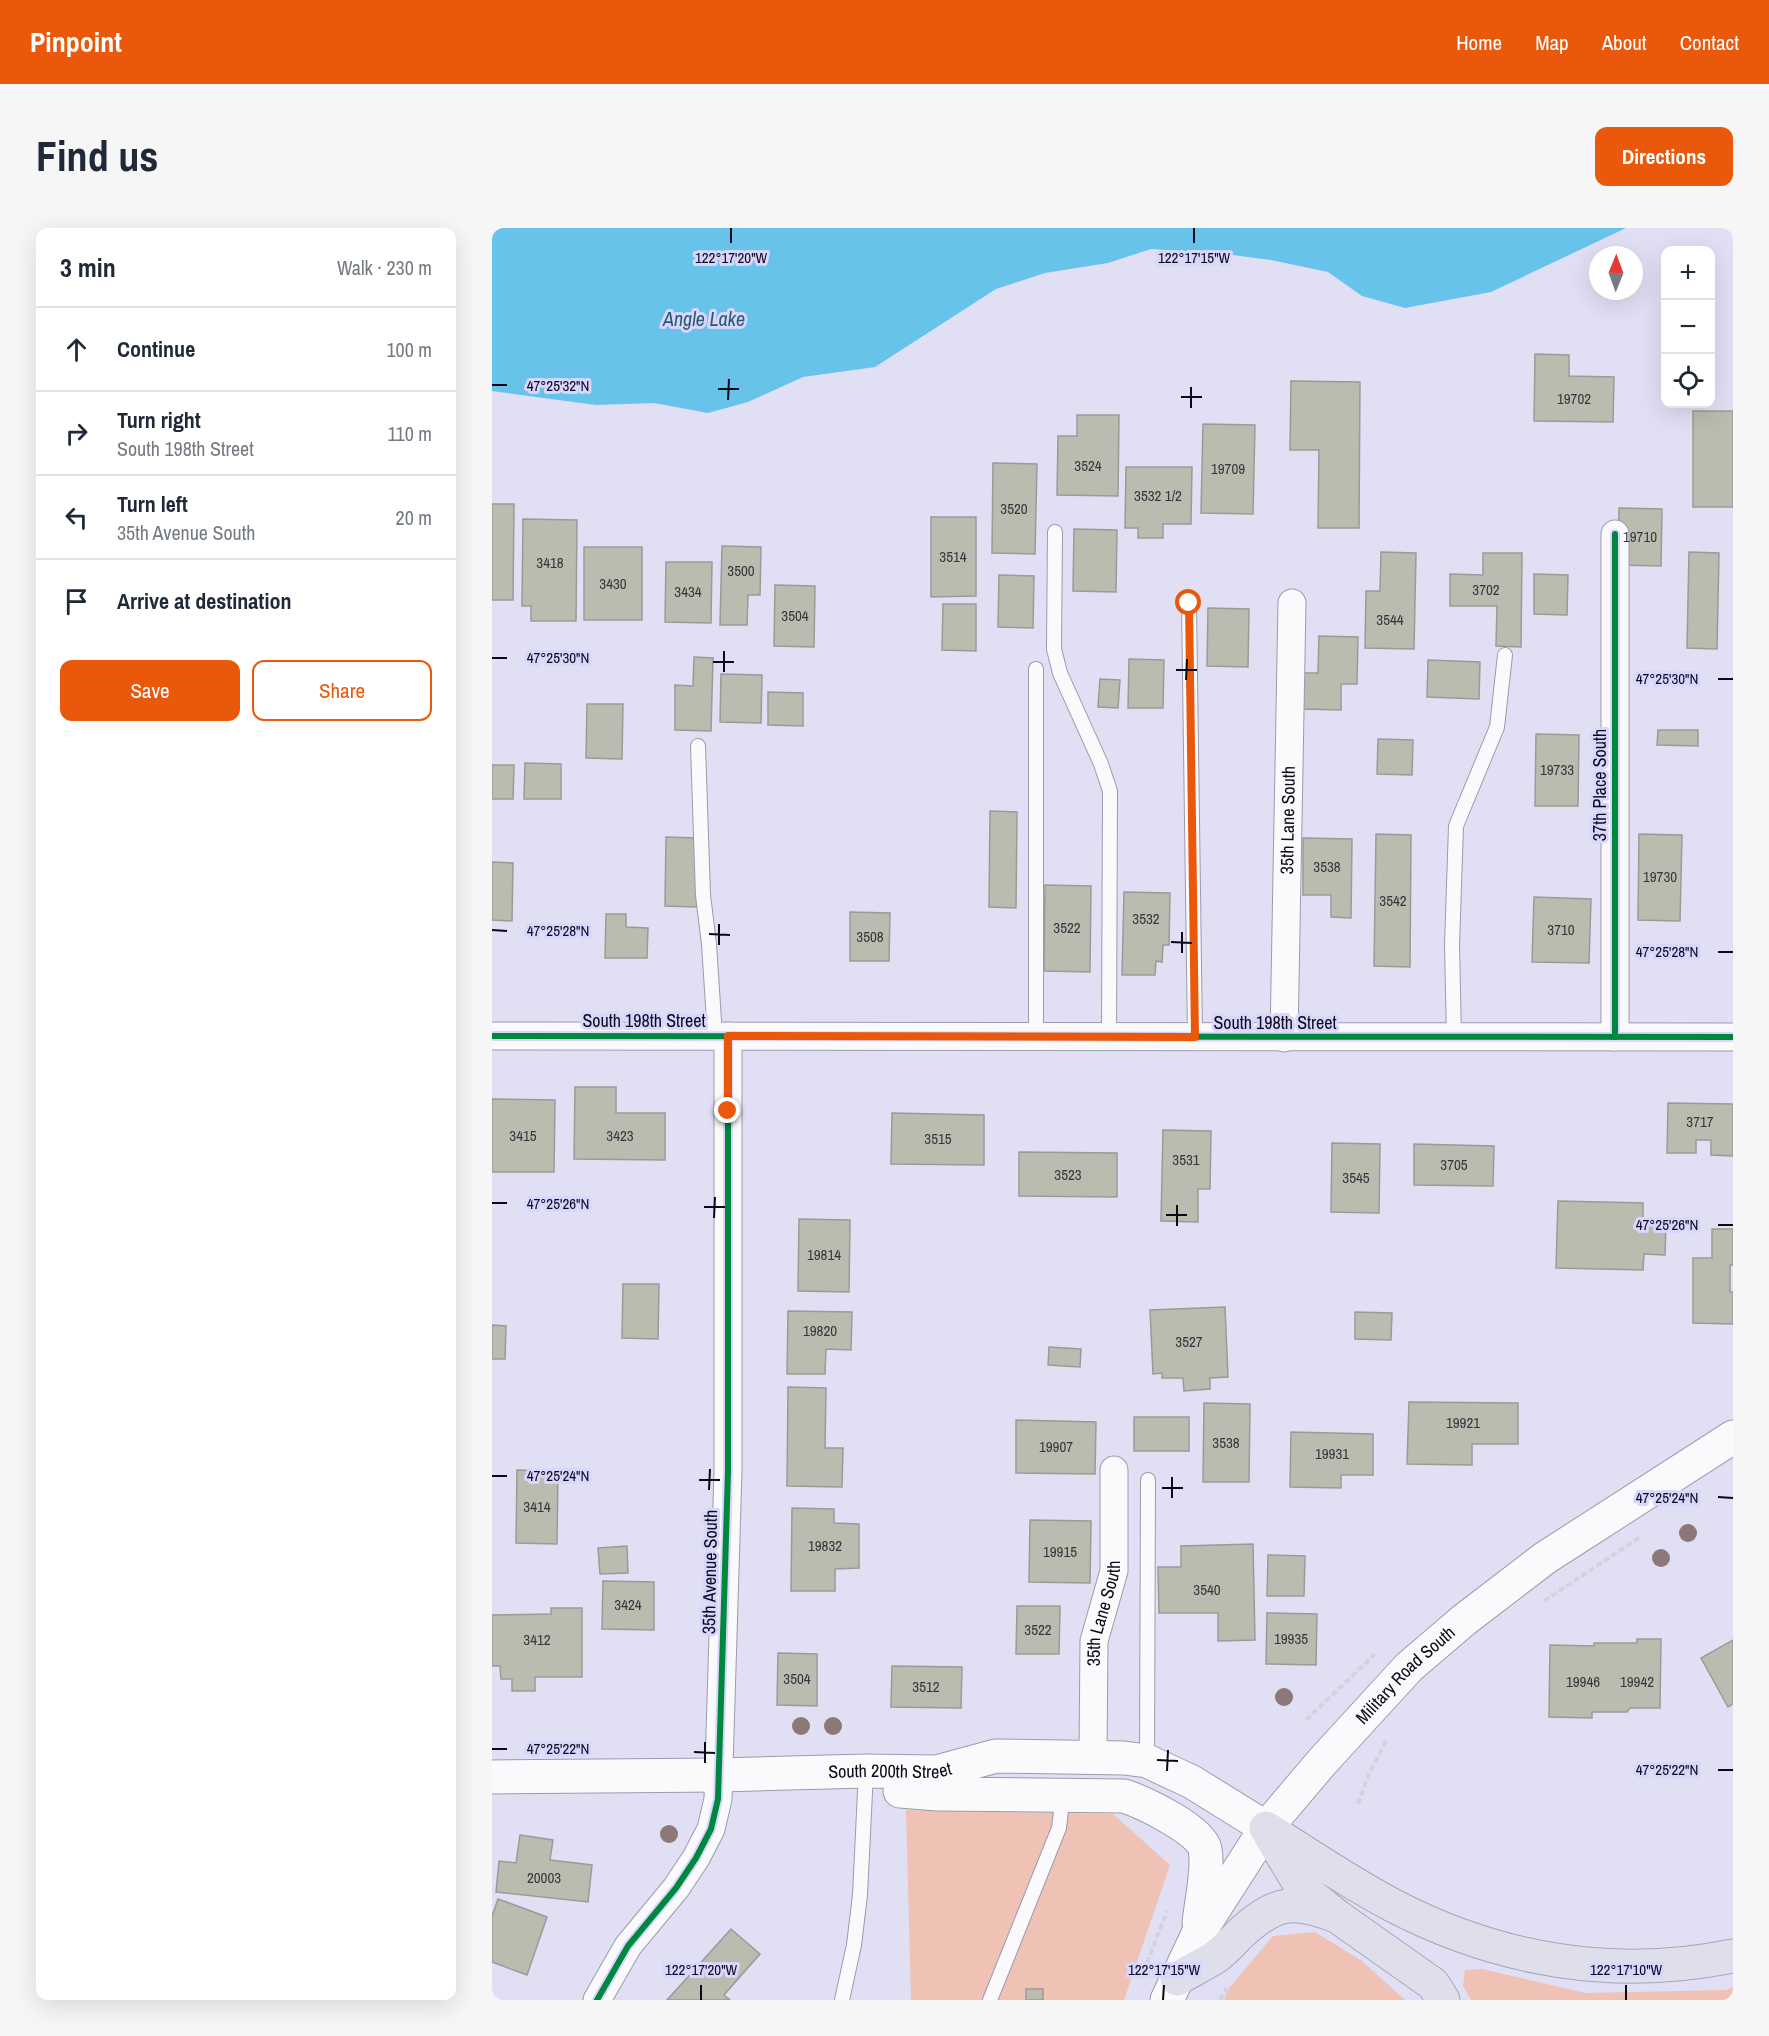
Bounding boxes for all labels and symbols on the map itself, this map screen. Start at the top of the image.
north arrow [1589,246,1643,300]
text: 122°17'20"W [695,247,767,268]
text: 122°17'15"W [1158,247,1230,268]
water label: Angle Lake [662,305,745,332]
text: 47°25'32"N [527,375,589,396]
house number: 19702 [1557,388,1591,409]
house number: 3524 [1074,455,1102,476]
house number: 19709 [1211,458,1245,479]
house number: 3532 1/2 [1134,485,1182,506]
house number: 3520 [1000,498,1028,519]
house number: 19710 [1623,526,1657,547]
house number: 3514 [939,546,967,567]
house number: 3418 [536,552,564,573]
house number: 3500 [727,560,755,581]
house number: 3430 [599,573,627,594]
house number: 3702 [1472,579,1500,600]
house number: 3434 [674,581,702,602]
route start [1175,589,1201,615]
house number: 3504 [781,605,809,626]
house number: 3544 [1376,609,1404,630]
text: 47°25'30"N [527,647,589,668]
text: 47°25'30"N [1636,668,1698,689]
street label: 37th Place South [1587,729,1612,841]
house number: 19733 [1540,759,1574,780]
street label: 35th Lane South [1274,766,1301,874]
house number: 3538 [1313,856,1341,877]
house number: 19730 [1643,866,1677,887]
house number: 3542 [1379,890,1407,911]
house number: 3532 [1132,908,1160,929]
house number: 3522 [1053,917,1081,938]
house number: 3710 [1547,919,1575,940]
text: 47°25'28"N [527,920,589,941]
house number: 3508 [856,926,884,947]
text: 47°25'28"N [1636,941,1698,962]
street label: South 198th Street [582,1008,706,1033]
street label: South 198th Street [1213,1010,1337,1035]
route end [714,1097,740,1123]
house number: 3717 [1686,1111,1714,1132]
house number: 3415 [509,1125,537,1146]
house number: 3423 [606,1125,634,1146]
house number: 3515 [924,1128,952,1149]
house number: 3531 [1172,1149,1200,1170]
house number: 3705 [1440,1154,1468,1175]
house number: 3523 [1054,1164,1082,1185]
house number: 3545 [1342,1167,1370,1188]
text: 47°25'26"N [527,1193,589,1214]
text: 47°25'26"N [1636,1214,1698,1235]
house number: 19814 [807,1244,841,1265]
house number: 19820 [803,1320,837,1341]
house number: 3527 [1175,1331,1203,1352]
house number: 19921 [1446,1412,1480,1433]
house number: 3538 [1212,1432,1240,1453]
house number: 19907 [1039,1436,1073,1457]
house number: 19931 [1315,1443,1349,1464]
text: 47°25'24"N [527,1465,589,1486]
text: 47°25'24"N [1636,1487,1698,1508]
house number: 3414 [523,1496,551,1517]
street label: 35th Avenue South [696,1510,723,1634]
house number: 19832 [808,1535,842,1556]
house number: 19915 [1043,1541,1077,1562]
street label: 35th Lane South [1081,1561,1126,1666]
house number: 3540 [1193,1579,1221,1600]
house number: 3424 [614,1594,642,1615]
house number: 3522 [1024,1619,1052,1640]
street label: Military Road South [1350,1620,1460,1729]
house number: 19935 [1274,1628,1308,1649]
house number: 3412 [523,1629,551,1650]
house number: 3504 [783,1668,811,1689]
house number: 19946 [1566,1671,1600,1692]
house number: 19942 [1620,1671,1654,1692]
house number: 3512 [912,1676,940,1697]
text: 47°25'22"N [527,1738,589,1759]
street label: South 200th Street [828,1756,954,1784]
text: 47°25'22"N [1636,1759,1698,1780]
house number: 20003 [527,1867,561,1888]
text: 122°17'20"W [665,1959,737,1980]
text: 122°17'15"W [1128,1959,1200,1980]
text: 122°17'10"W [1590,1959,1662,1980]

